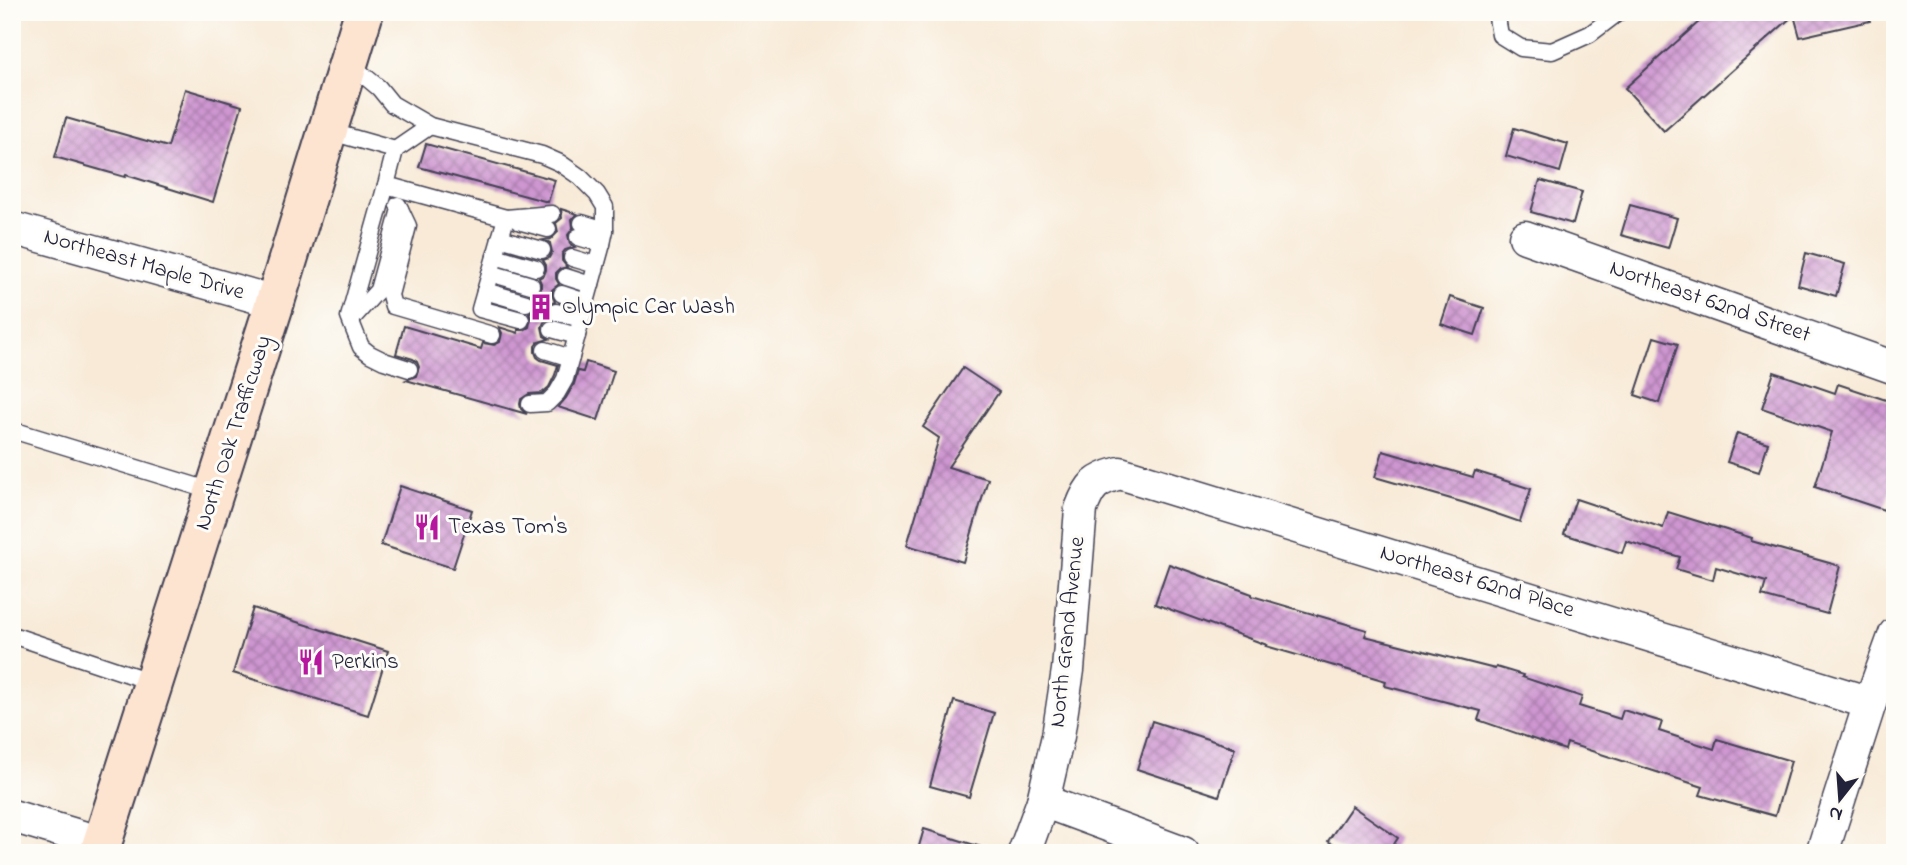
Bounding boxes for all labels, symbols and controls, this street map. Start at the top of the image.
street label: Northeast Maple Drive [40,221,249,310]
street label: Northeast 62nd Street [1605,252,1815,352]
place label: Olympic Car Wash [562,291,735,326]
building icon: Olympic Car Wash [526,292,556,322]
street label: North Oak Trafficway [187,331,283,535]
place label: Texas Tom's [448,511,568,544]
restaurant icon: Texas Tom's [412,512,442,542]
street label: North Grand Avenue [1042,534,1095,729]
street label: Northeast 62nd Place [1376,537,1579,627]
place label: Perkins [332,646,399,679]
restaurant icon: Perkins [296,647,326,677]
north arrow [1806,764,1876,834]
text: N [1826,798,1846,828]

